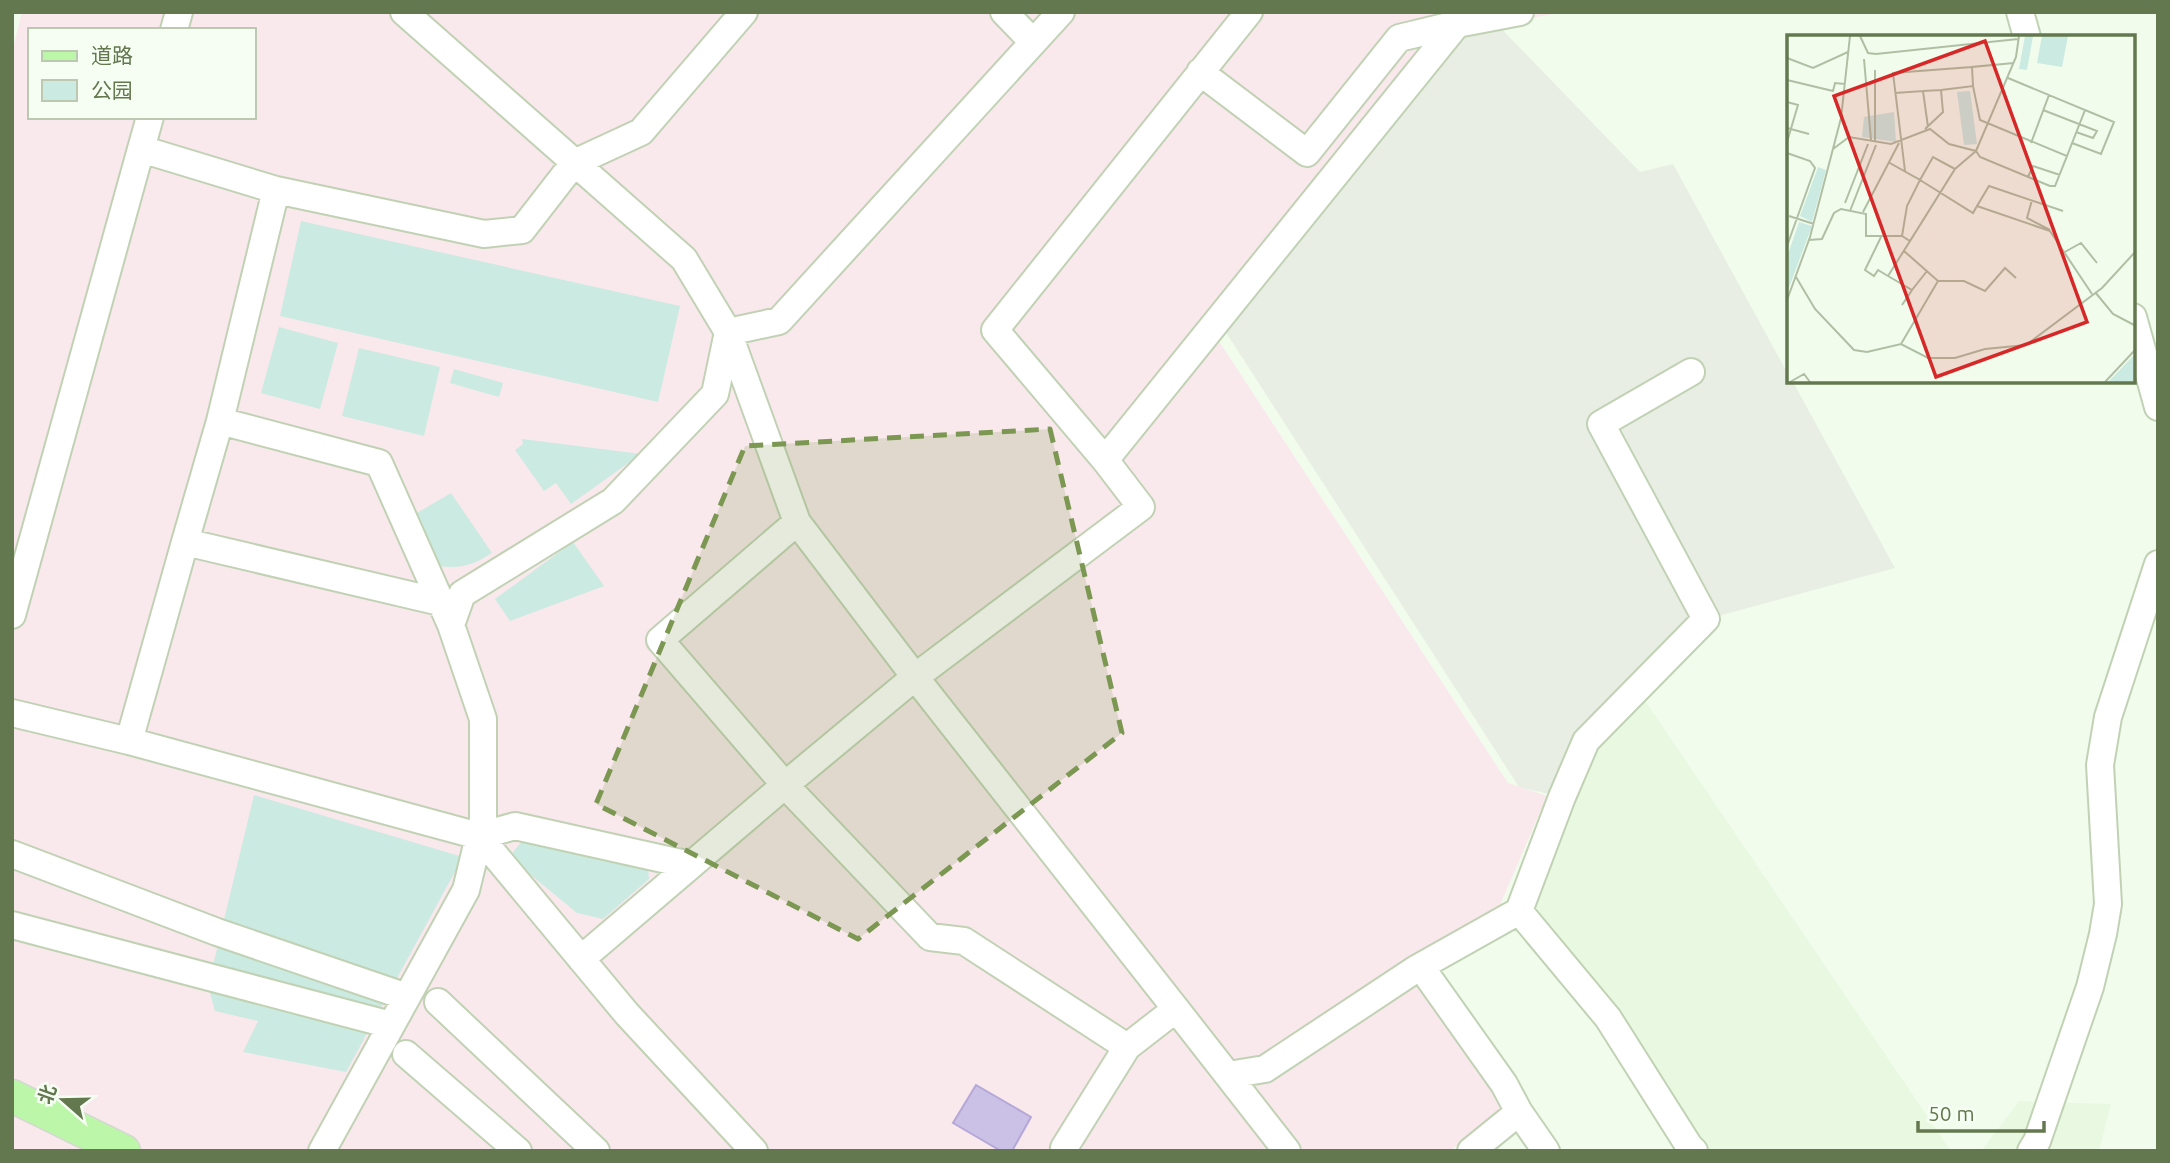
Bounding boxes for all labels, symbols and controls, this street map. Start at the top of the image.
legend [28,28,256,119]
inset map [1787,35,2135,383]
text: 道路 [91,43,133,67]
text: 公园 [91,78,133,102]
north arrow [28,1065,98,1135]
text: 北 [33,1081,61,1107]
scale bar [1918,1090,2044,1134]
text: 50 m [1928,1101,1975,1125]

